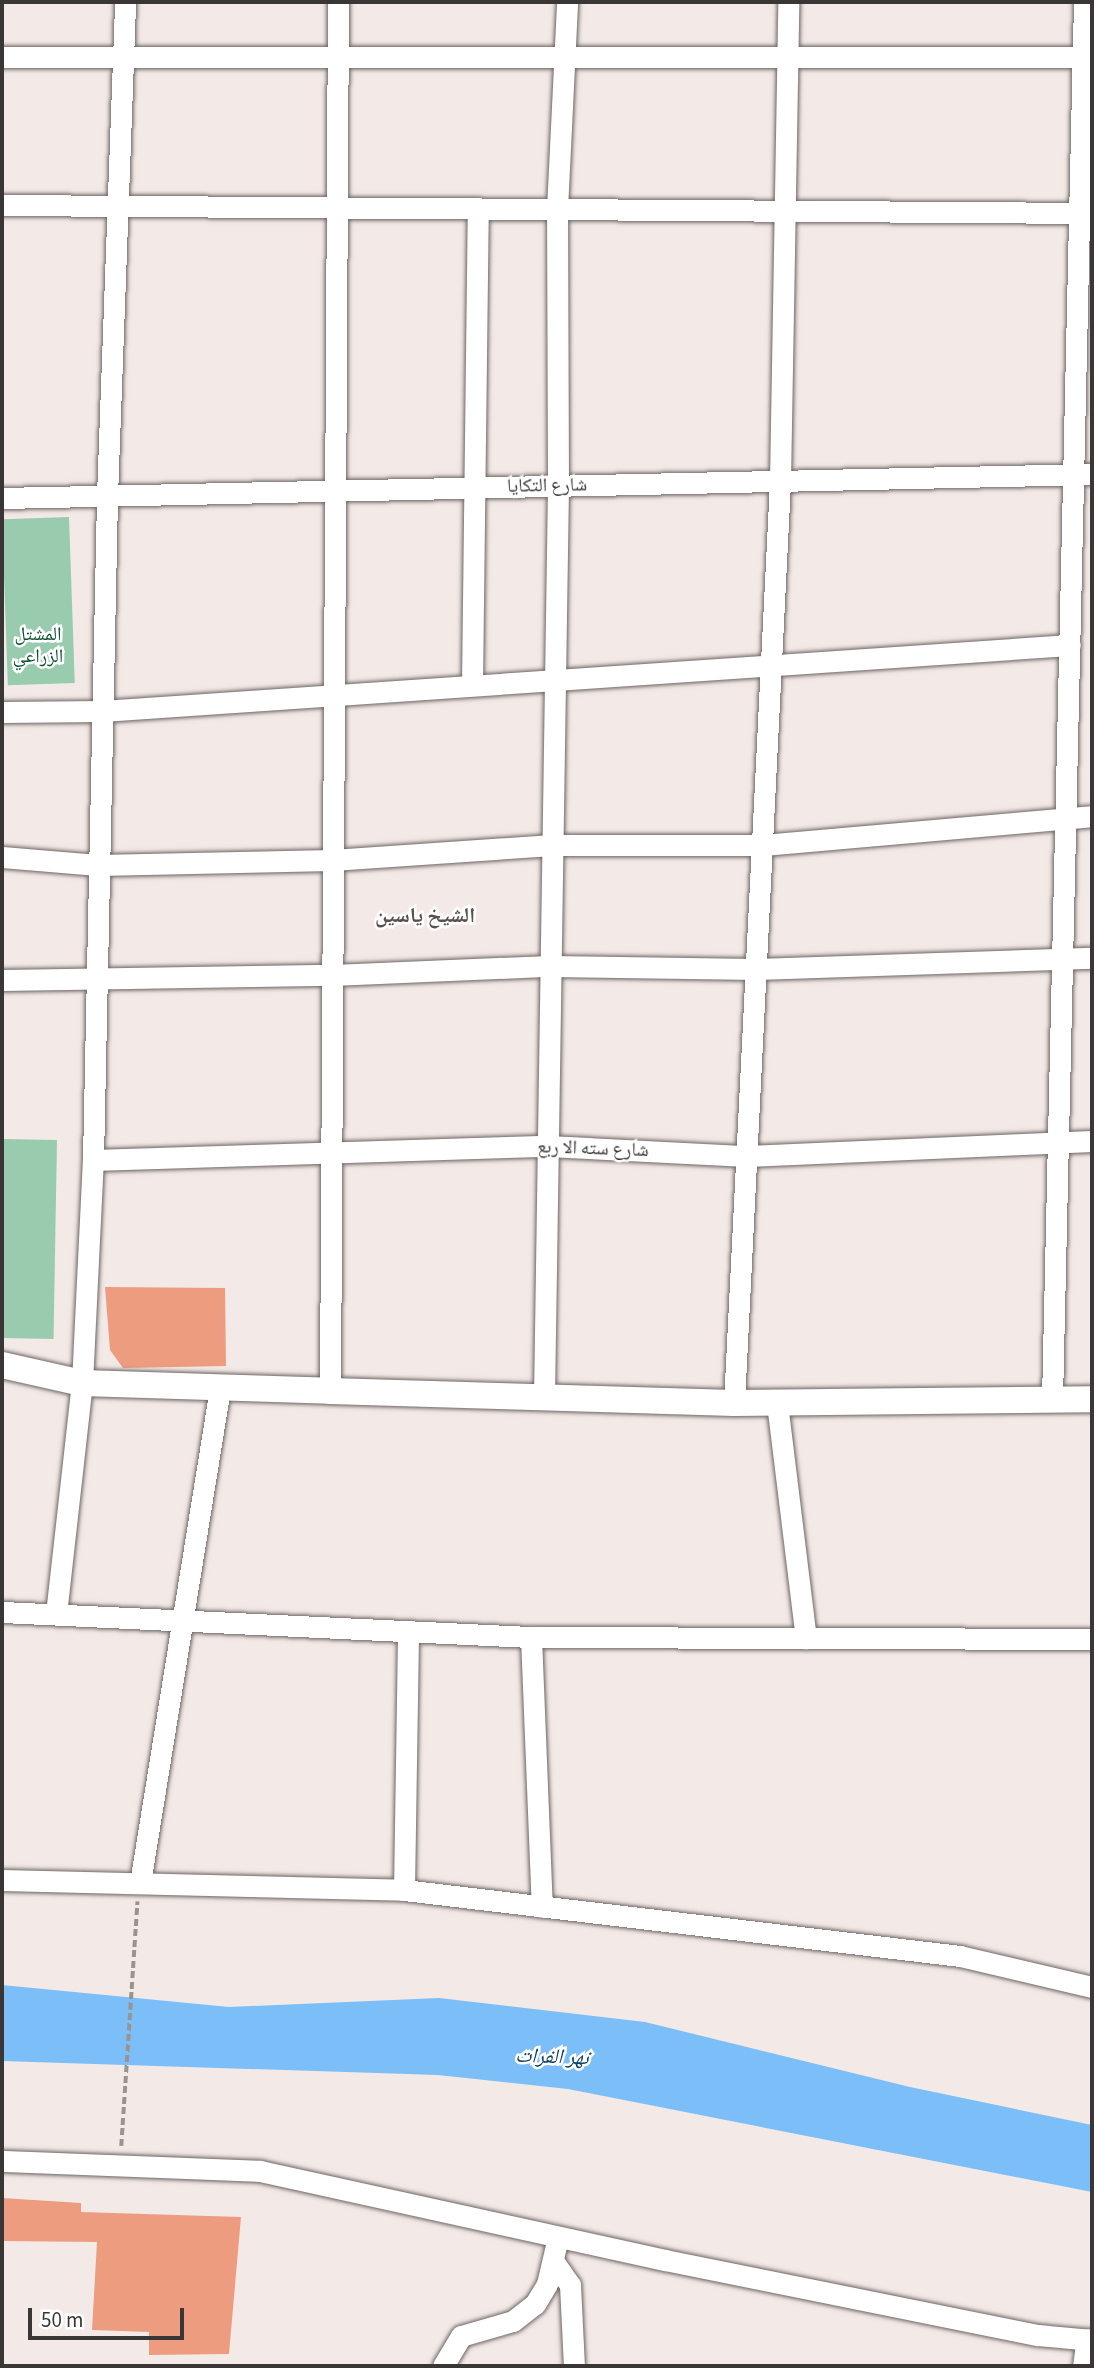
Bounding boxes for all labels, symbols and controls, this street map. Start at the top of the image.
street label: شارع التكايا [507,474,587,498]
park label: المشتل الزراعي [13,624,63,668]
district label: الشيخ ياسين [375,902,475,928]
street label: شارع سته الا ربع [537,1136,649,1162]
water label: نهر الفرات [515,2042,589,2070]
scale bar [32,2294,187,2338]
text: 50 m [41,2305,83,2335]

